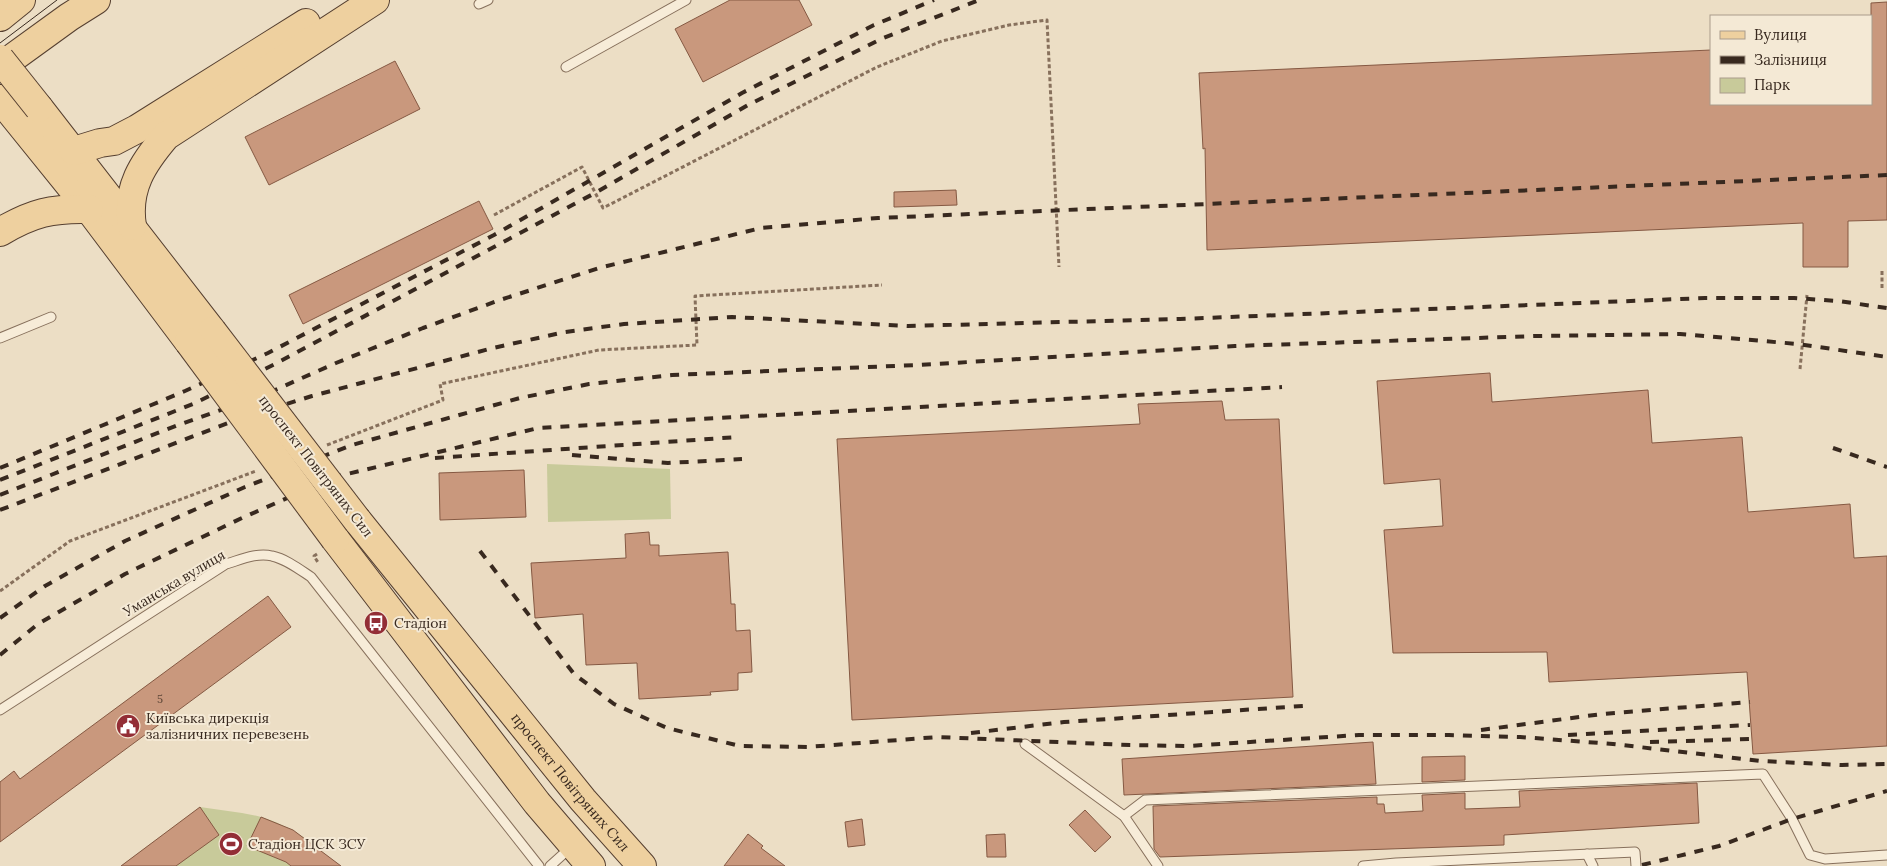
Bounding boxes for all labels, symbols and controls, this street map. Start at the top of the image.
legend [1710,15,1872,105]
text: Вулиця [1754,25,1807,44]
text: Залізниця [1754,50,1827,69]
text: Парк [1754,75,1790,94]
street label: проспект Повітряних Сил [255,391,377,541]
street label: Уманська вулиця [119,545,228,621]
bus stop icon: Стадіон [363,610,389,636]
place label: Стадіон [394,614,447,632]
house number: 5 [157,692,163,706]
place label: Київська дирекція залізничних перевезень [146,709,309,743]
street label: проспект Повітряних Сил [507,709,634,855]
public building icon: Київська дирекція залізничних перевезень [115,713,141,739]
sports icon: Стадіон ЦСК ЗСУ [218,831,244,857]
place label: Стадіон ЦСК ЗСУ [248,835,366,853]

